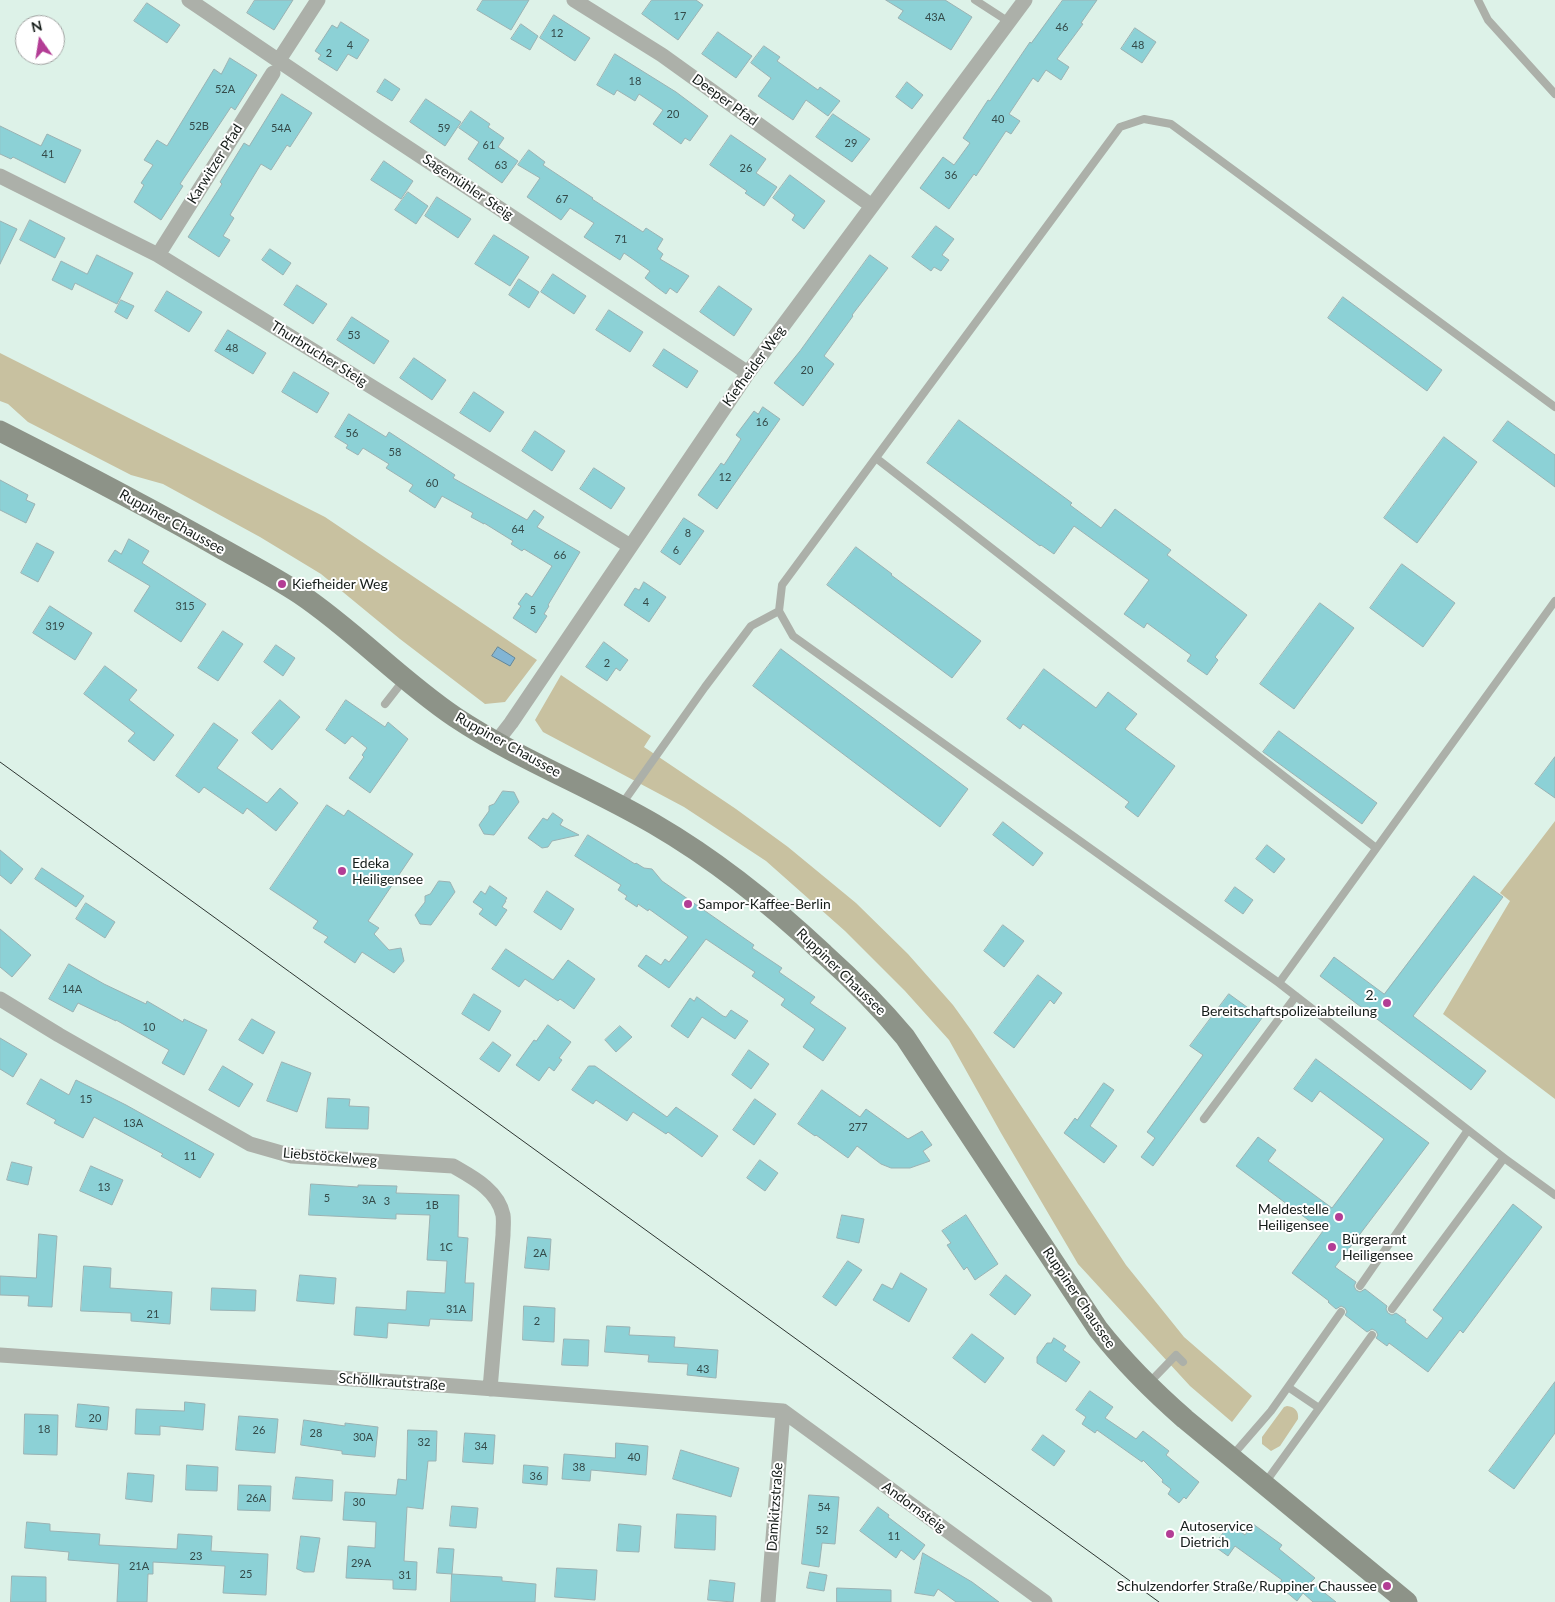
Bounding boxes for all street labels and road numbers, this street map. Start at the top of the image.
street label: Deeper Pfad [689,70,761,130]
street label: Karwitzer Pfad [184,121,246,207]
street label: Sagemühler Steig [419,150,517,224]
street label: Thurbrucher Steig [268,318,370,390]
street label: Kiefheider Weg [719,322,789,410]
street label: Ruppiner Chaussee [116,486,228,558]
street label: Ruppiner Chaussee [452,709,564,781]
street label: Ruppiner Chaussee [793,925,889,1019]
street label: Liebstöckelweg [282,1145,378,1169]
street label: Ruppiner Chaussee [1039,1244,1119,1352]
street label: Schöllkrautstraße [338,1370,446,1394]
street label: Damkitzstraße [764,1462,786,1552]
street label: Andornsteig [879,1478,949,1536]

